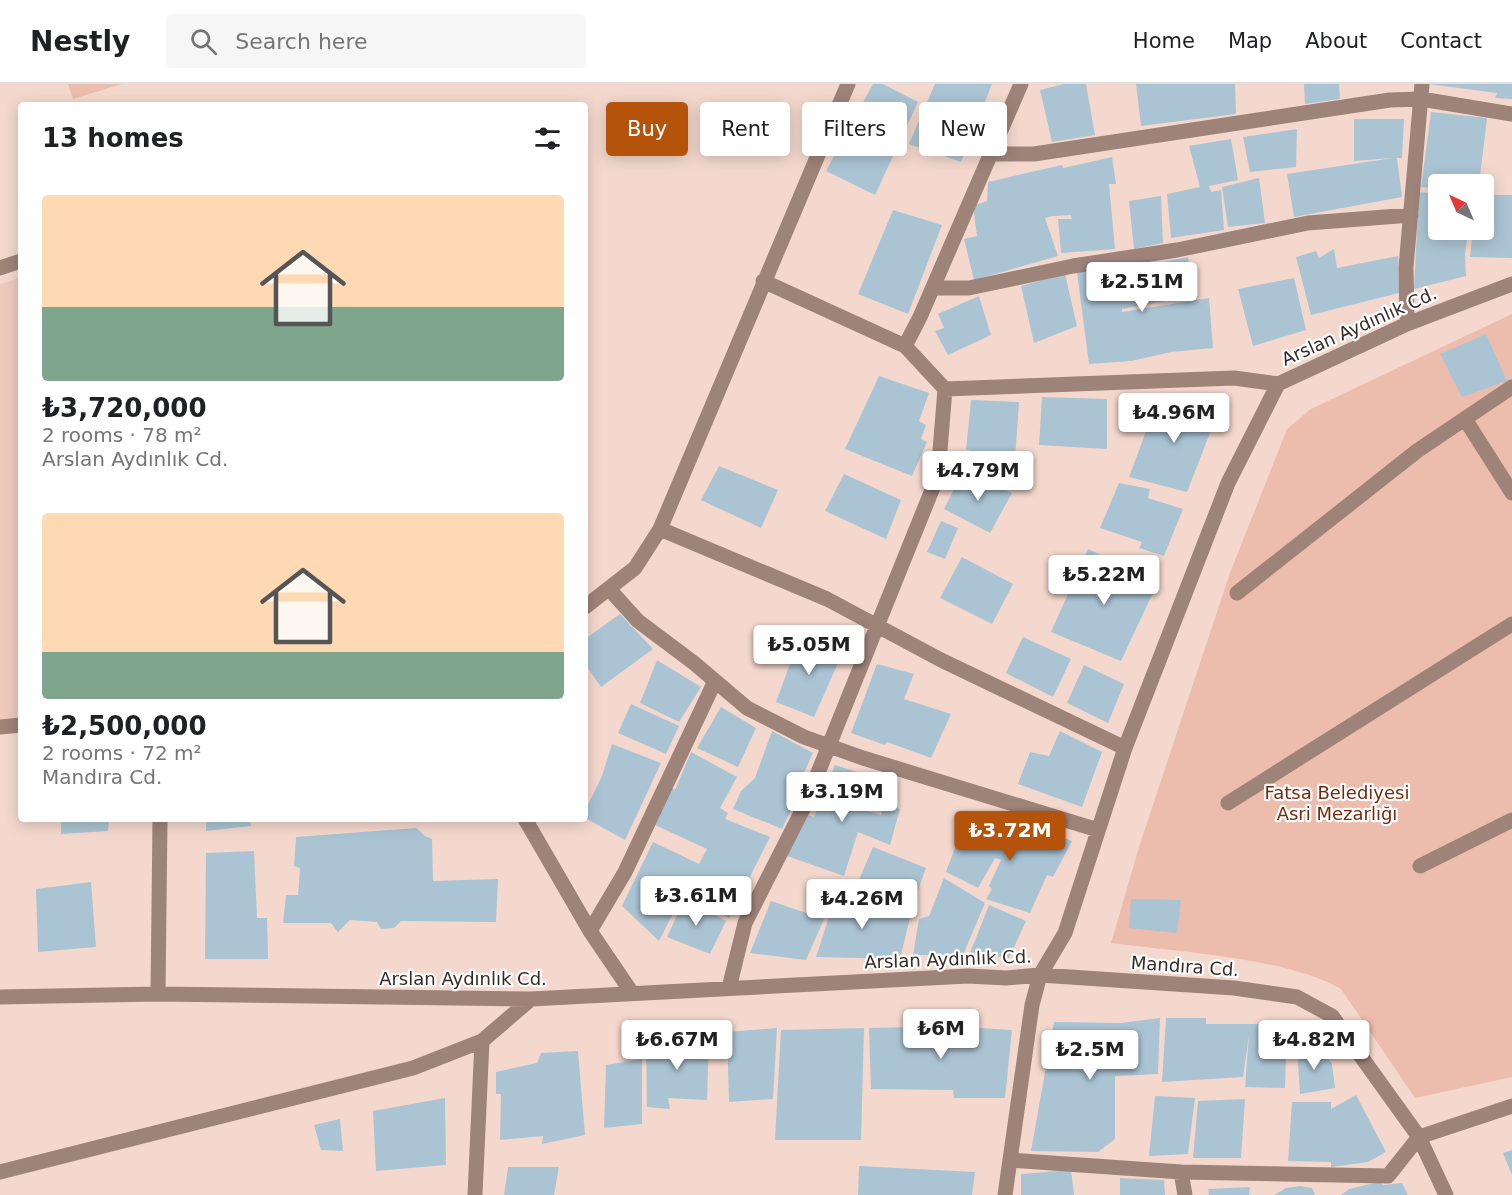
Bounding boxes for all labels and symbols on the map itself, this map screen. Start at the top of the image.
north arrow [1428,174,1494,240]
pin: ₺2.51M [1093,262,1191,313]
street label: Arslan Aydınlık Cd. [1278,282,1440,370]
pin: ₺4.96M [1125,393,1223,444]
pin: ₺4.79M [929,451,1027,502]
pin: ₺5.22M [1055,555,1153,606]
pin: ₺5.05M [760,625,858,676]
pin: ₺3.19M [793,772,891,823]
park label: Fatsa Belediyesi Asri Mezarlığı [1265,782,1409,824]
pin: ₺3.72M [961,811,1059,862]
pin: ₺3.61M [647,876,745,927]
pin: ₺4.26M [813,879,911,930]
street label: Arslan Aydınlık Cd. [864,946,1032,972]
street label: Mandıra Cd. [1130,952,1240,980]
street label: Arslan Aydınlık Cd. [379,968,547,989]
pin: ₺6M [912,1009,970,1060]
pin: ₺6.67M [628,1020,726,1071]
pin: ₺4.82M [1265,1020,1363,1071]
pin: ₺2.5M [1048,1030,1132,1081]

